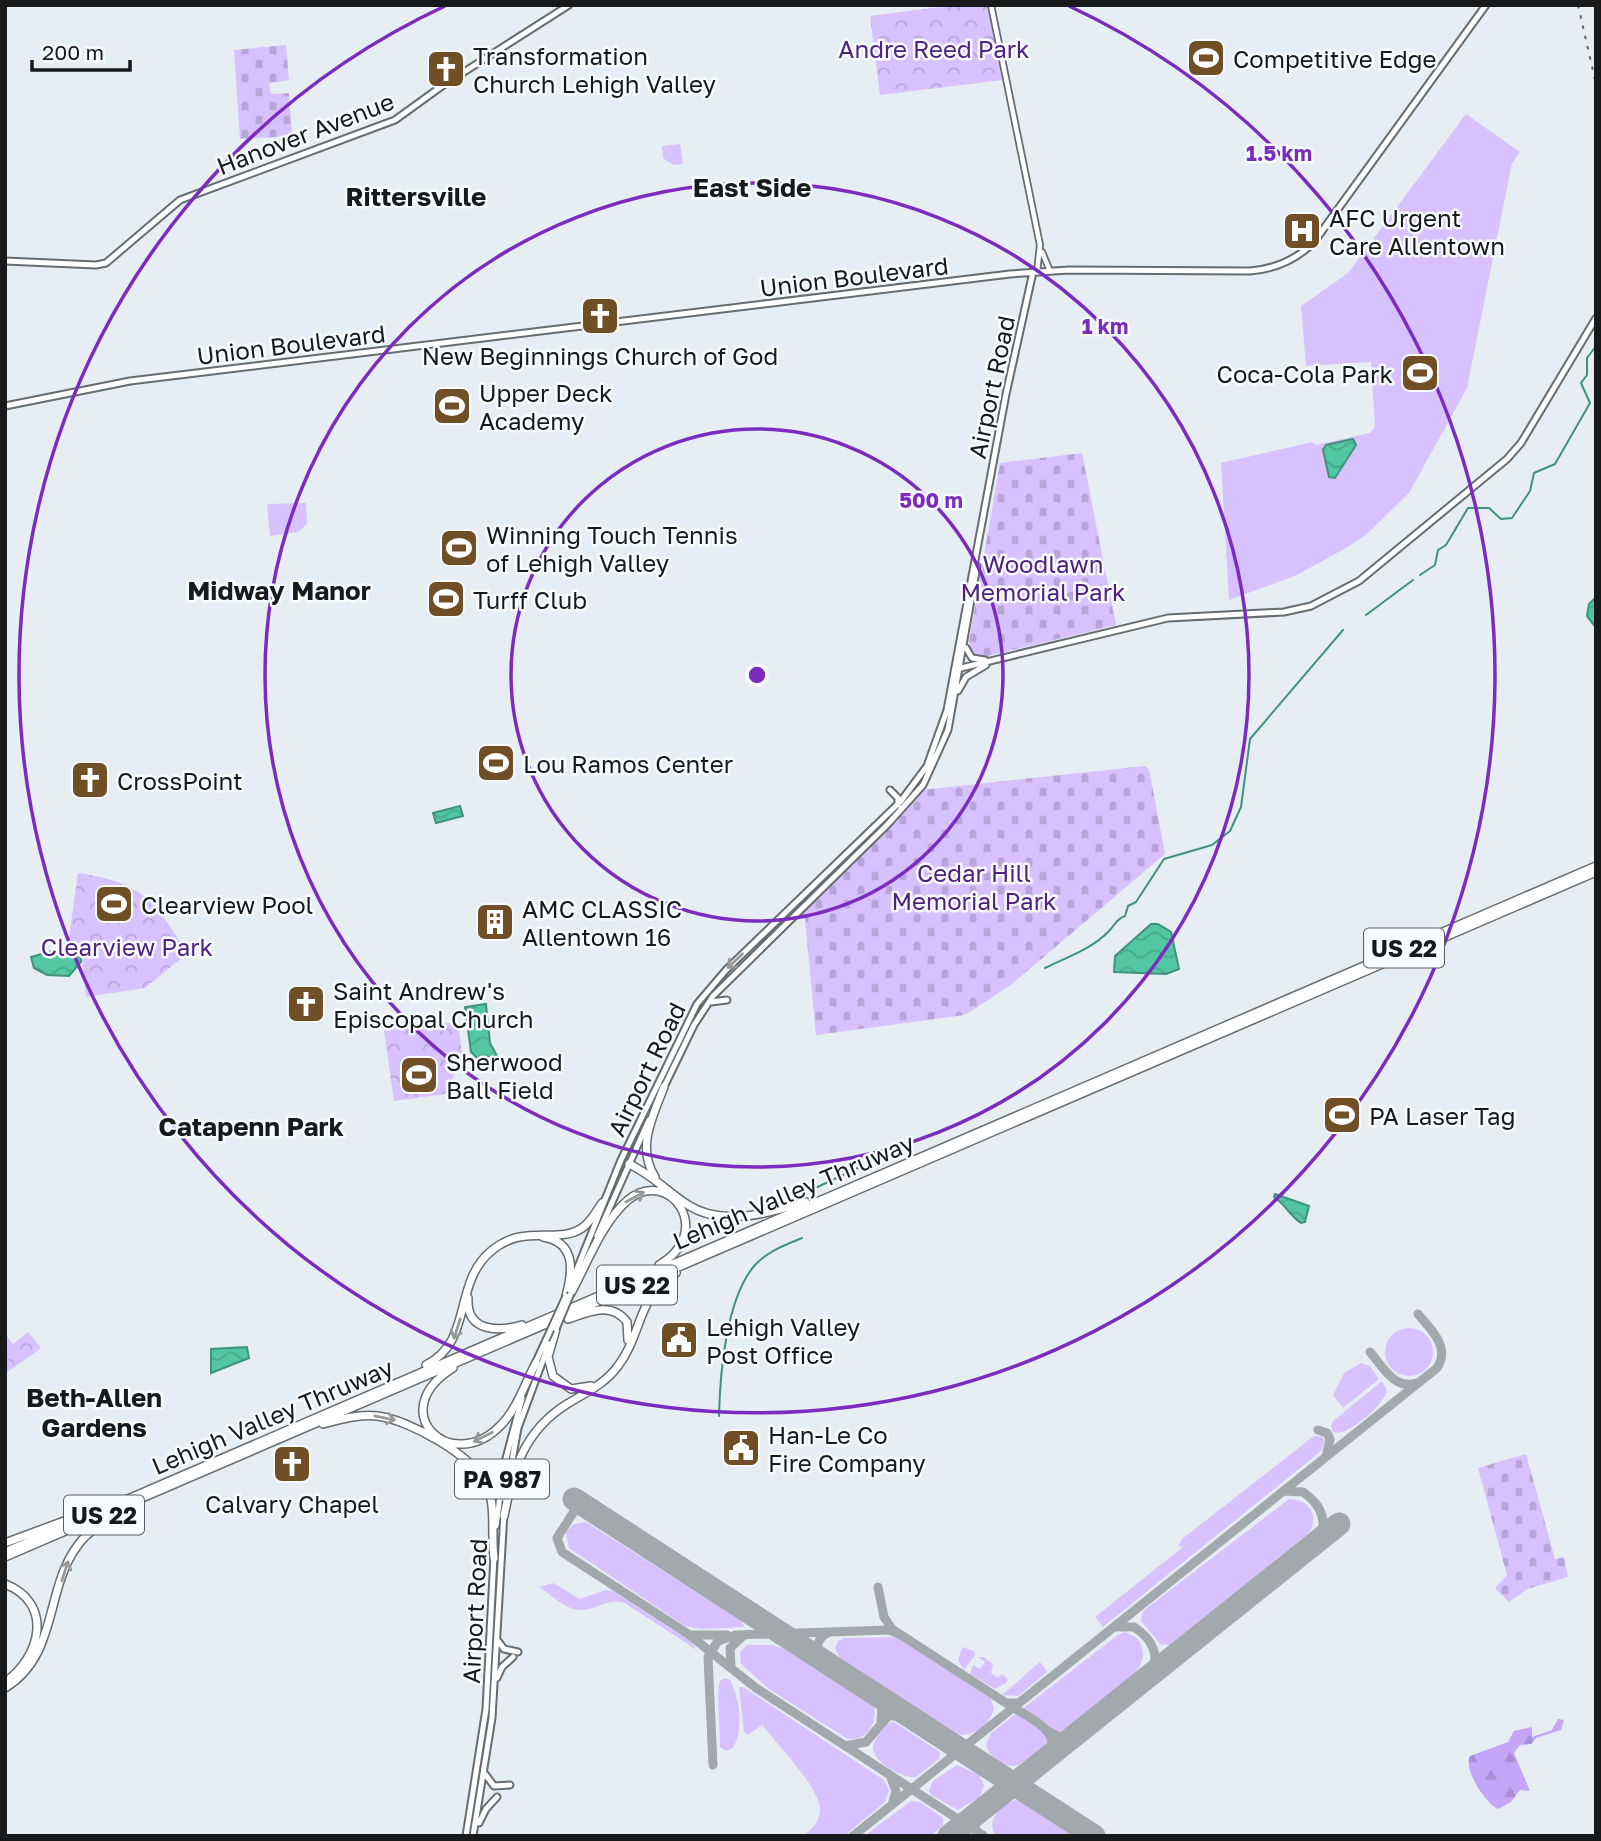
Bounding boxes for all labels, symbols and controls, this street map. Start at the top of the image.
scale bar [32,28,130,72]
park label: Andre Reed Park [838,34,1030,63]
sports icon: Competitive Edge [1185,37,1227,79]
text: 200 m [42,39,104,65]
place label: Transformation Church Lehigh Valley [473,41,716,98]
place label: Competitive Edge [1233,44,1436,73]
church icon: Transformation Church Lehigh Valley [425,48,467,90]
street label: Hanover Avenue [212,86,398,180]
text: 1.5 km [1246,140,1312,166]
district label: East Side [693,172,811,203]
district label: Rittersville [346,181,486,212]
place label: AFC Urgent Care Allentown [1329,203,1505,260]
hospital icon: AFC Urgent Care Allentown [1281,210,1323,252]
street label: Union Boulevard [758,250,950,302]
church icon: New Beginnings Church of God [579,295,621,337]
street label: Airport Road [962,313,1020,461]
text: 1 km [1082,313,1128,339]
street label: Union Boulevard [195,318,387,370]
place label: New Beginnings Church of God [422,341,778,370]
sports icon: Coca-Cola Park [1399,352,1441,394]
place label: Coca-Cola Park [1217,359,1393,388]
place label: Upper Deck Academy [479,378,613,435]
sports icon: Upper Deck Academy [431,385,473,427]
text: 500 m [899,487,963,513]
place label: Winning Touch Tennis of Lehigh Valley [486,520,738,577]
sports icon: Winning Touch Tennis of Lehigh Valley [438,527,480,569]
park label: Woodlawn Memorial Park [960,549,1126,606]
district label: Midway Manor [187,575,371,606]
sports icon: Turff Club [425,578,467,620]
place label: Turff Club [473,585,587,614]
centre of rings [745,663,769,687]
sports icon: Lou Ramos Center [475,742,517,784]
place label: Lou Ramos Center [523,749,733,778]
church icon: CrossPoint [69,759,111,801]
place label: CrossPoint [117,766,243,795]
park label: Cedar Hill Memorial Park [891,858,1057,915]
sports icon: Clearview Pool [93,883,135,925]
place label: Clearview Pool [141,890,313,919]
place label: AMC CLASSIC Allentown 16 [522,894,682,951]
building icon: AMC CLASSIC Allentown 16 [474,901,516,943]
road number: US 22 [1364,928,1444,967]
park label: Clearview Park [41,932,213,961]
one-way arrow [727,952,744,969]
place label: Saint Andrew's Episcopal Church [333,976,534,1033]
church icon: Saint Andrew's Episcopal Church [285,983,327,1025]
street label: Airport Road [601,997,691,1141]
place label: Sherwood Ball Field [446,1047,563,1104]
sports icon: Sherwood Ball Field [398,1054,440,1096]
sports icon: PA Laser Tag [1321,1094,1363,1136]
place label: PA Laser Tag [1369,1101,1515,1130]
district label: Catapenn Park [158,1111,344,1142]
street label: Lehigh Valley Thruway [668,1127,918,1255]
one-way arrow [624,1190,645,1203]
road number: US 22 [597,1266,677,1304]
place label: Lehigh Valley Post Office [706,1312,860,1369]
one-way arrow [450,1317,463,1339]
public building icon: Lehigh Valley Post Office [658,1319,700,1361]
street label: Lehigh Valley Thruway [147,1352,397,1480]
district label: Beth-Allen Gardens [26,1382,162,1443]
one-way arrow [373,1412,396,1426]
place label: Han-Le Co Fire Company [768,1420,926,1477]
public building icon: Han-Le Co Fire Company [720,1427,762,1469]
one-way arrow [474,1430,494,1444]
church icon: Calvary Chapel [271,1443,313,1485]
road number: PA 987 [455,1460,549,1498]
place label: Calvary Chapel [205,1489,379,1518]
road number: US 22 [64,1496,144,1534]
street label: Airport Road [456,1538,492,1684]
one-way arrow [59,1560,72,1582]

